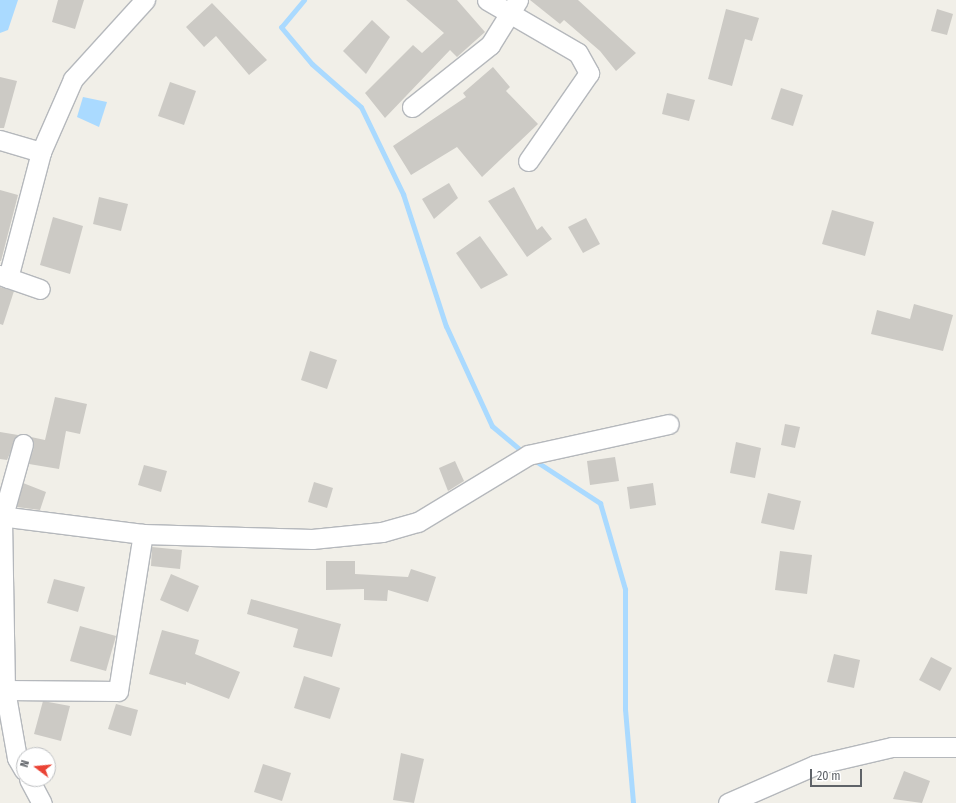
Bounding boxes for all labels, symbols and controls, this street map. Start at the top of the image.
north arrow [16,747,56,787]
text: N [18,759,32,769]
scale bar [812,761,864,787]
text: 20 m [817,769,841,783]

